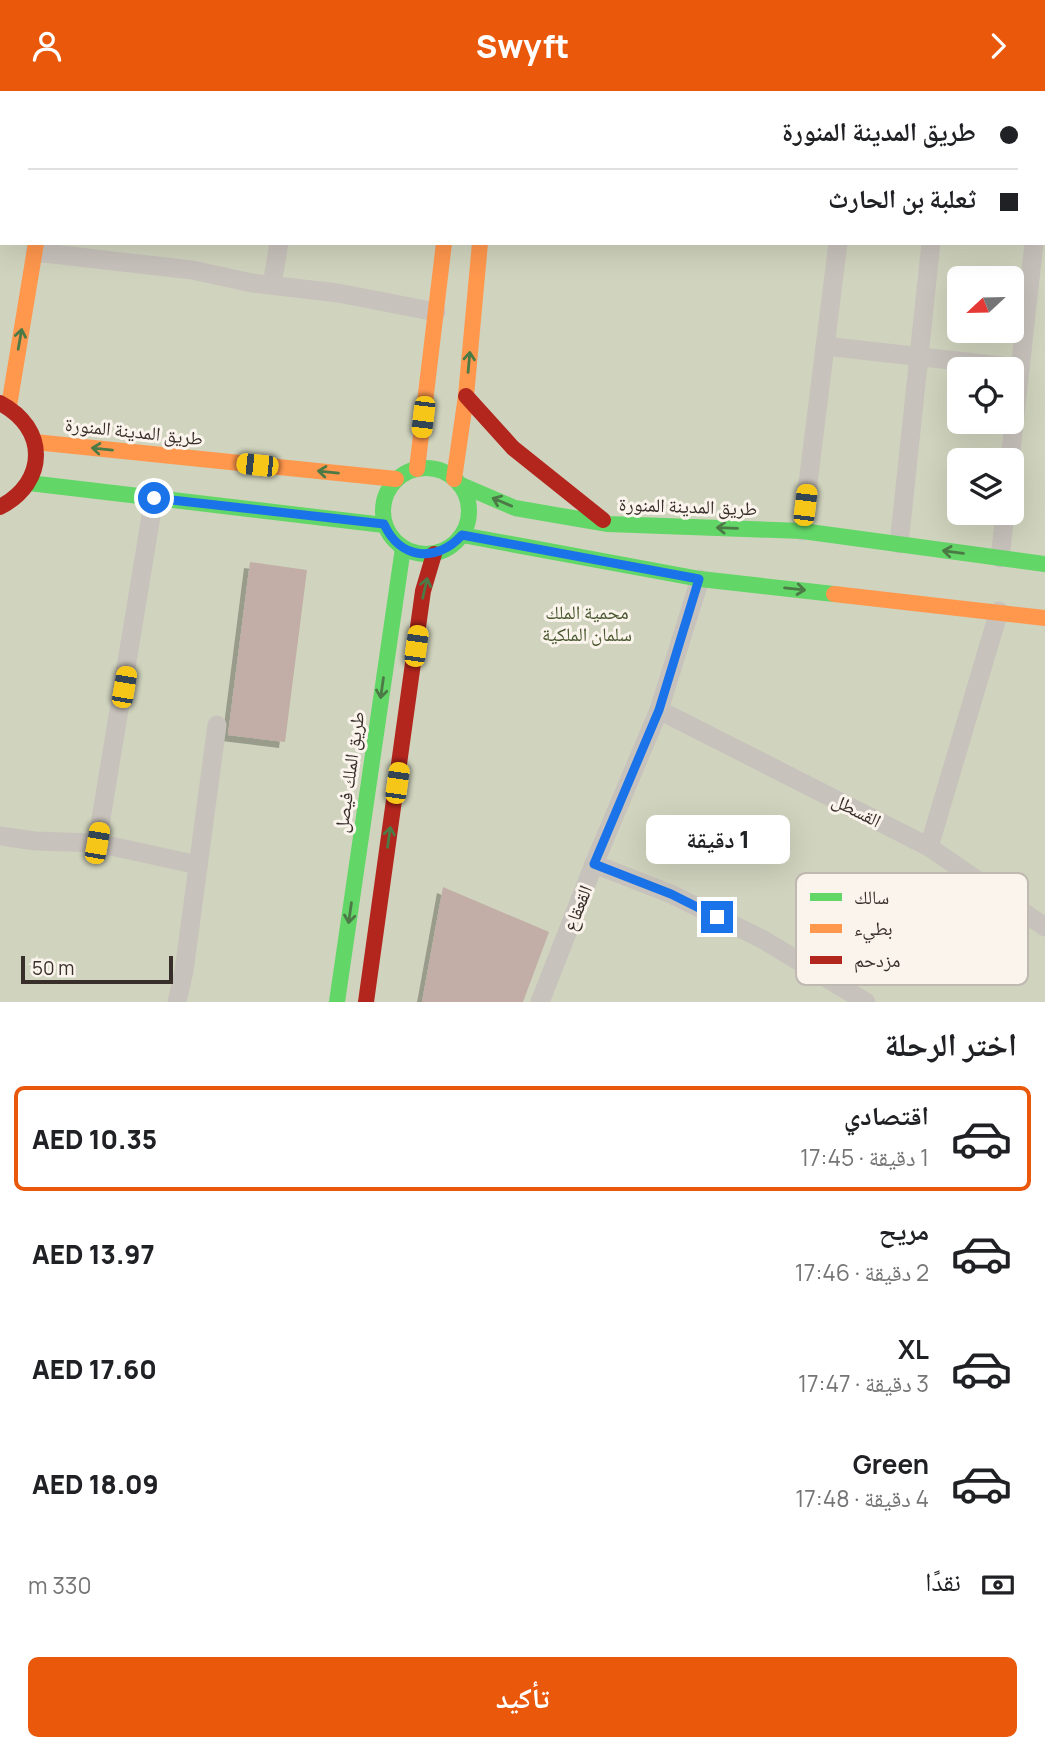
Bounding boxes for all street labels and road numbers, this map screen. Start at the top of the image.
street label: طريق المدينة المنورة [64,411,204,451]
street label: طريق المدينة المنورة [618,491,758,521]
street label: طريق الملك فيصل [328,710,370,834]
street label: القسطل [828,787,886,833]
street label: القعقاع [556,881,598,935]

